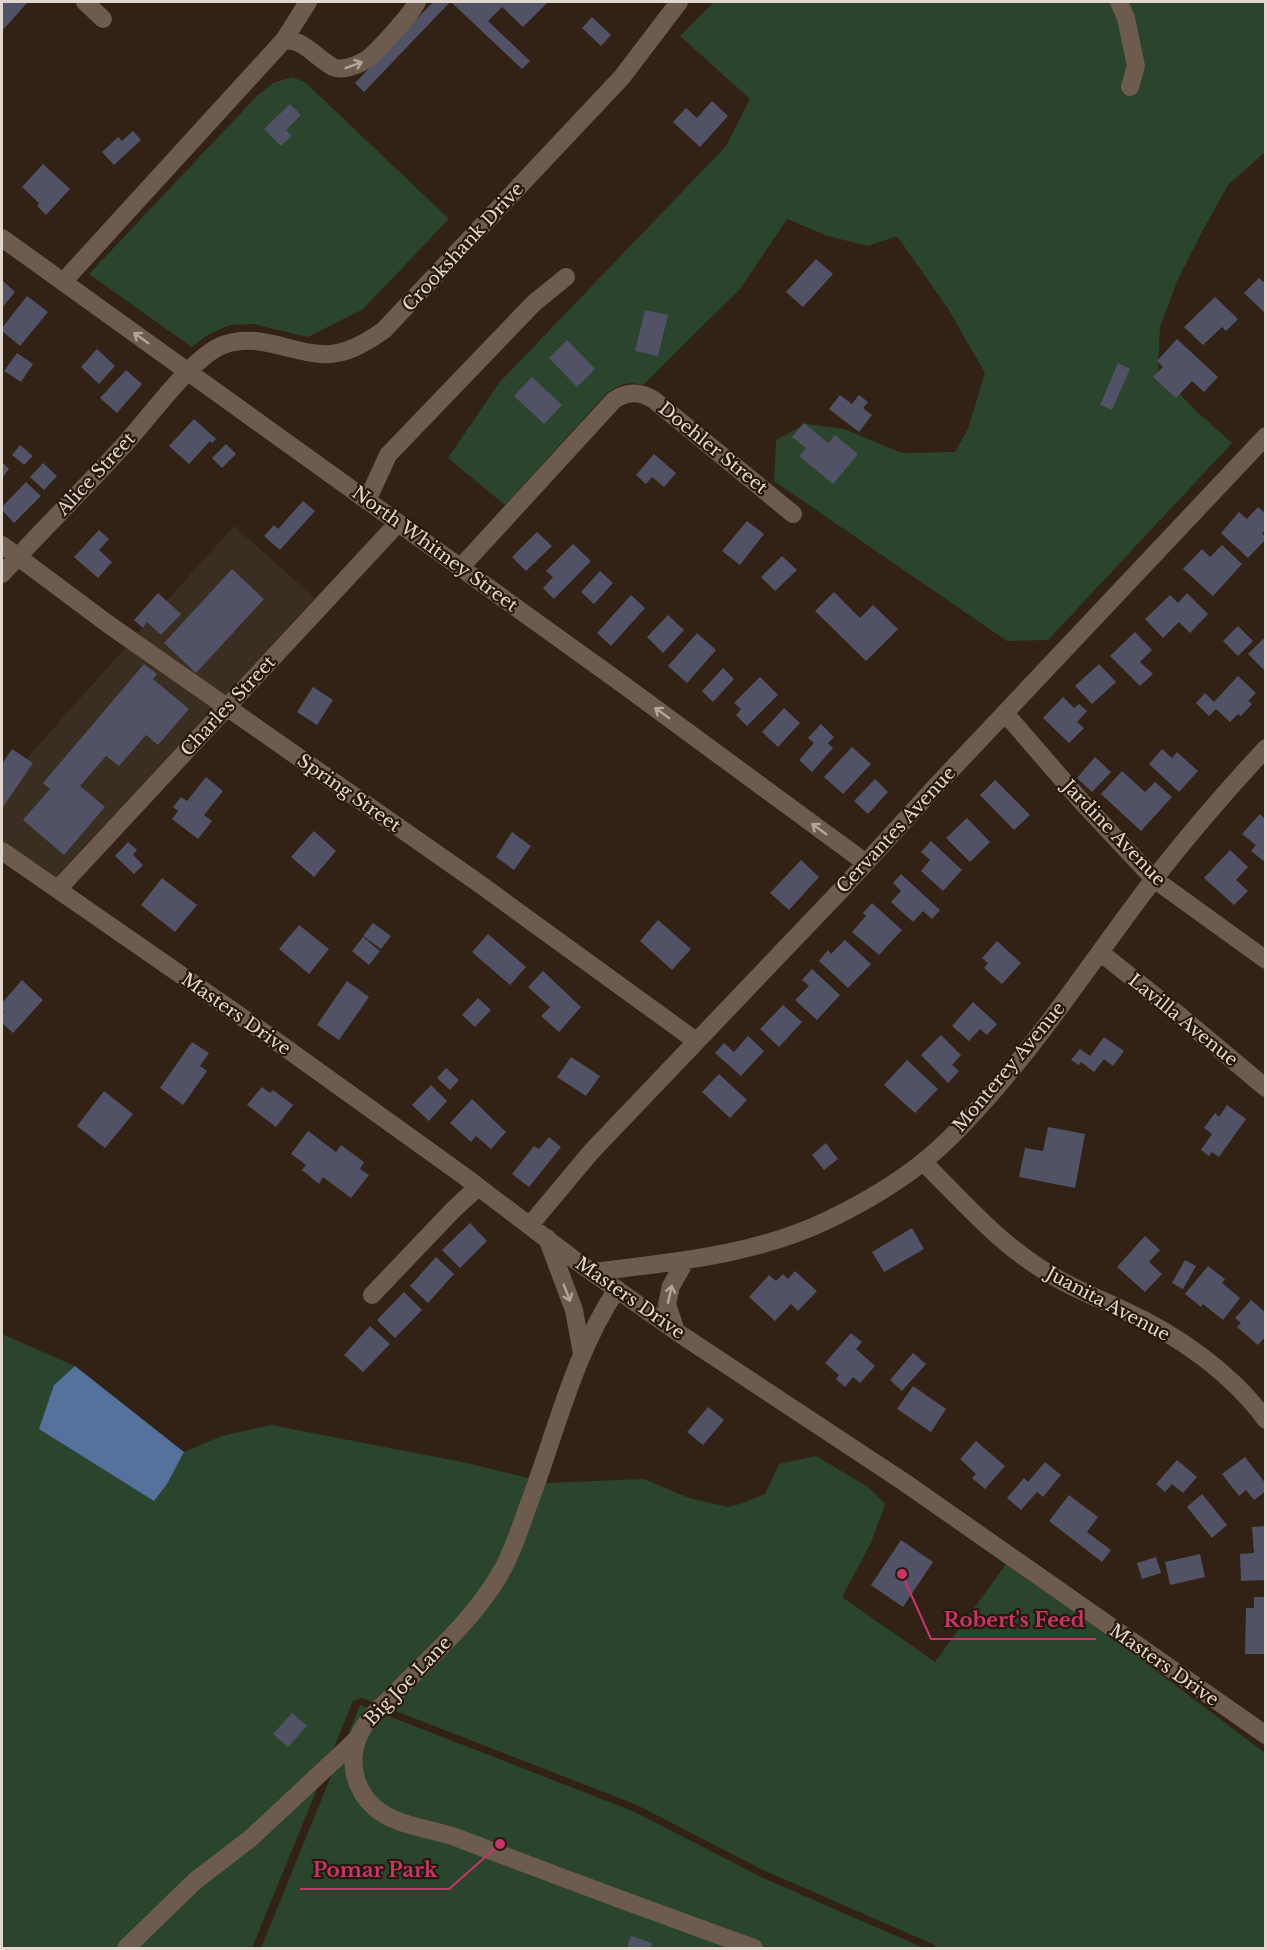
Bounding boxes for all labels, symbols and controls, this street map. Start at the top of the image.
one-way arrow [344,58,363,69]
street label: Crookshank Drive [398,178,528,316]
one-way arrow [134,332,150,344]
street label: Doehler Street [654,397,772,499]
street label: Alice Street [51,428,140,521]
street label: North Whitney Street [348,482,522,617]
street label: Charles Street [176,651,280,761]
one-way arrow [654,707,670,719]
street label: Spring Street [293,749,405,837]
street label: Cervantes Avenue [832,762,960,898]
street label: Jardine Avenue [1056,774,1170,891]
one-way arrow [811,822,827,835]
street label: Masters Drive [177,968,295,1060]
street label: Lavilla Avenue [1124,969,1242,1071]
street label: Monterey Avenue [948,998,1070,1136]
street label: Masters Drive [571,1252,689,1344]
street label: Juanita Avenue [1041,1261,1174,1346]
one-way arrow [563,1283,574,1302]
one-way arrow [664,1285,676,1304]
callout: Robert's Feed [931,1601,1096,1639]
text: Robert's Feed [943,1608,1085,1632]
street label: Masters Drive [1105,1619,1223,1711]
street label: Big Joe Lane [360,1632,456,1730]
callout: Pomar Park [300,1851,449,1889]
text: Pomar Park [313,1858,438,1882]

